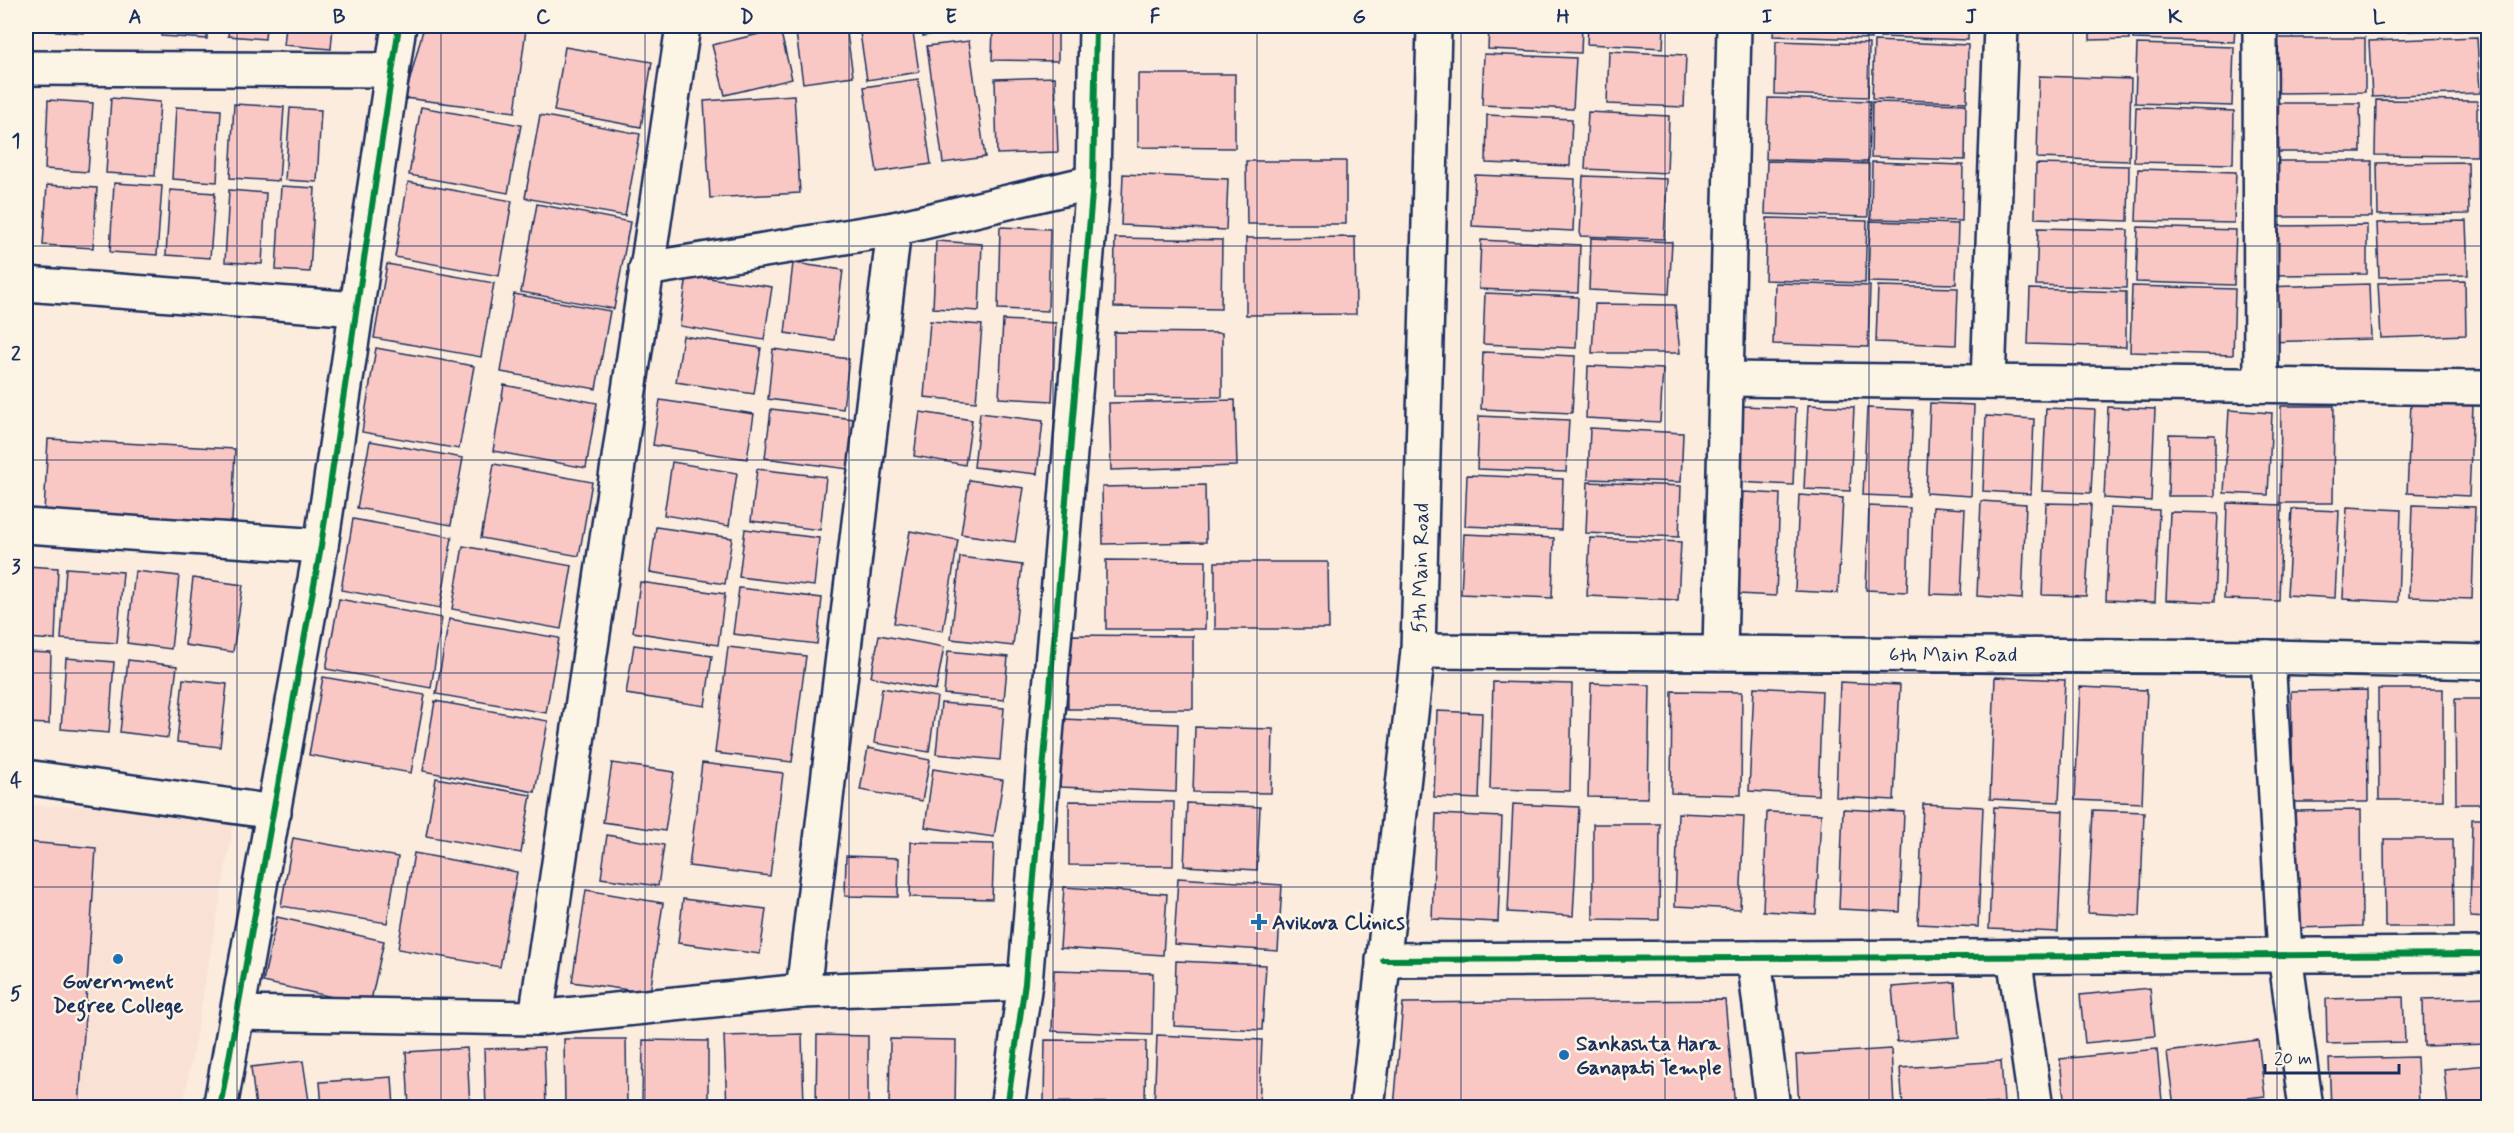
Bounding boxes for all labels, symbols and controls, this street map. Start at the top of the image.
text: A [128,4,142,31]
text: B [333,4,346,31]
text: C [536,4,551,31]
text: D [740,4,754,31]
text: E [945,4,957,31]
text: F [1150,4,1161,31]
text: G [1352,4,1366,31]
text: H [1556,4,1570,31]
text: I [1762,4,1772,31]
text: J [1965,4,1977,31]
text: K [2168,4,2183,31]
text: L [2373,4,2386,31]
text: 1 [12,128,20,155]
text: 2 [11,341,21,368]
street label: 5th Main Road [1406,503,1436,634]
text: 3 [11,554,21,581]
street label: 6th Main Road [1889,641,2017,669]
text: 4 [10,768,22,795]
place label: Avikova Clinics [1272,909,1405,937]
marker: Avikova Clinics [1250,913,1268,931]
marker: Government Degree College [111,952,125,966]
place label: Government Degree College [53,968,183,1022]
text: 5 [10,981,22,1008]
place label: Sankashta Hara Ganapati Temple [1576,1030,1722,1082]
scale bar [2265,1037,2398,1075]
text: 20 m [2274,1047,2312,1071]
marker: Sankashta Hara Ganapati Temple [1557,1048,1571,1062]

